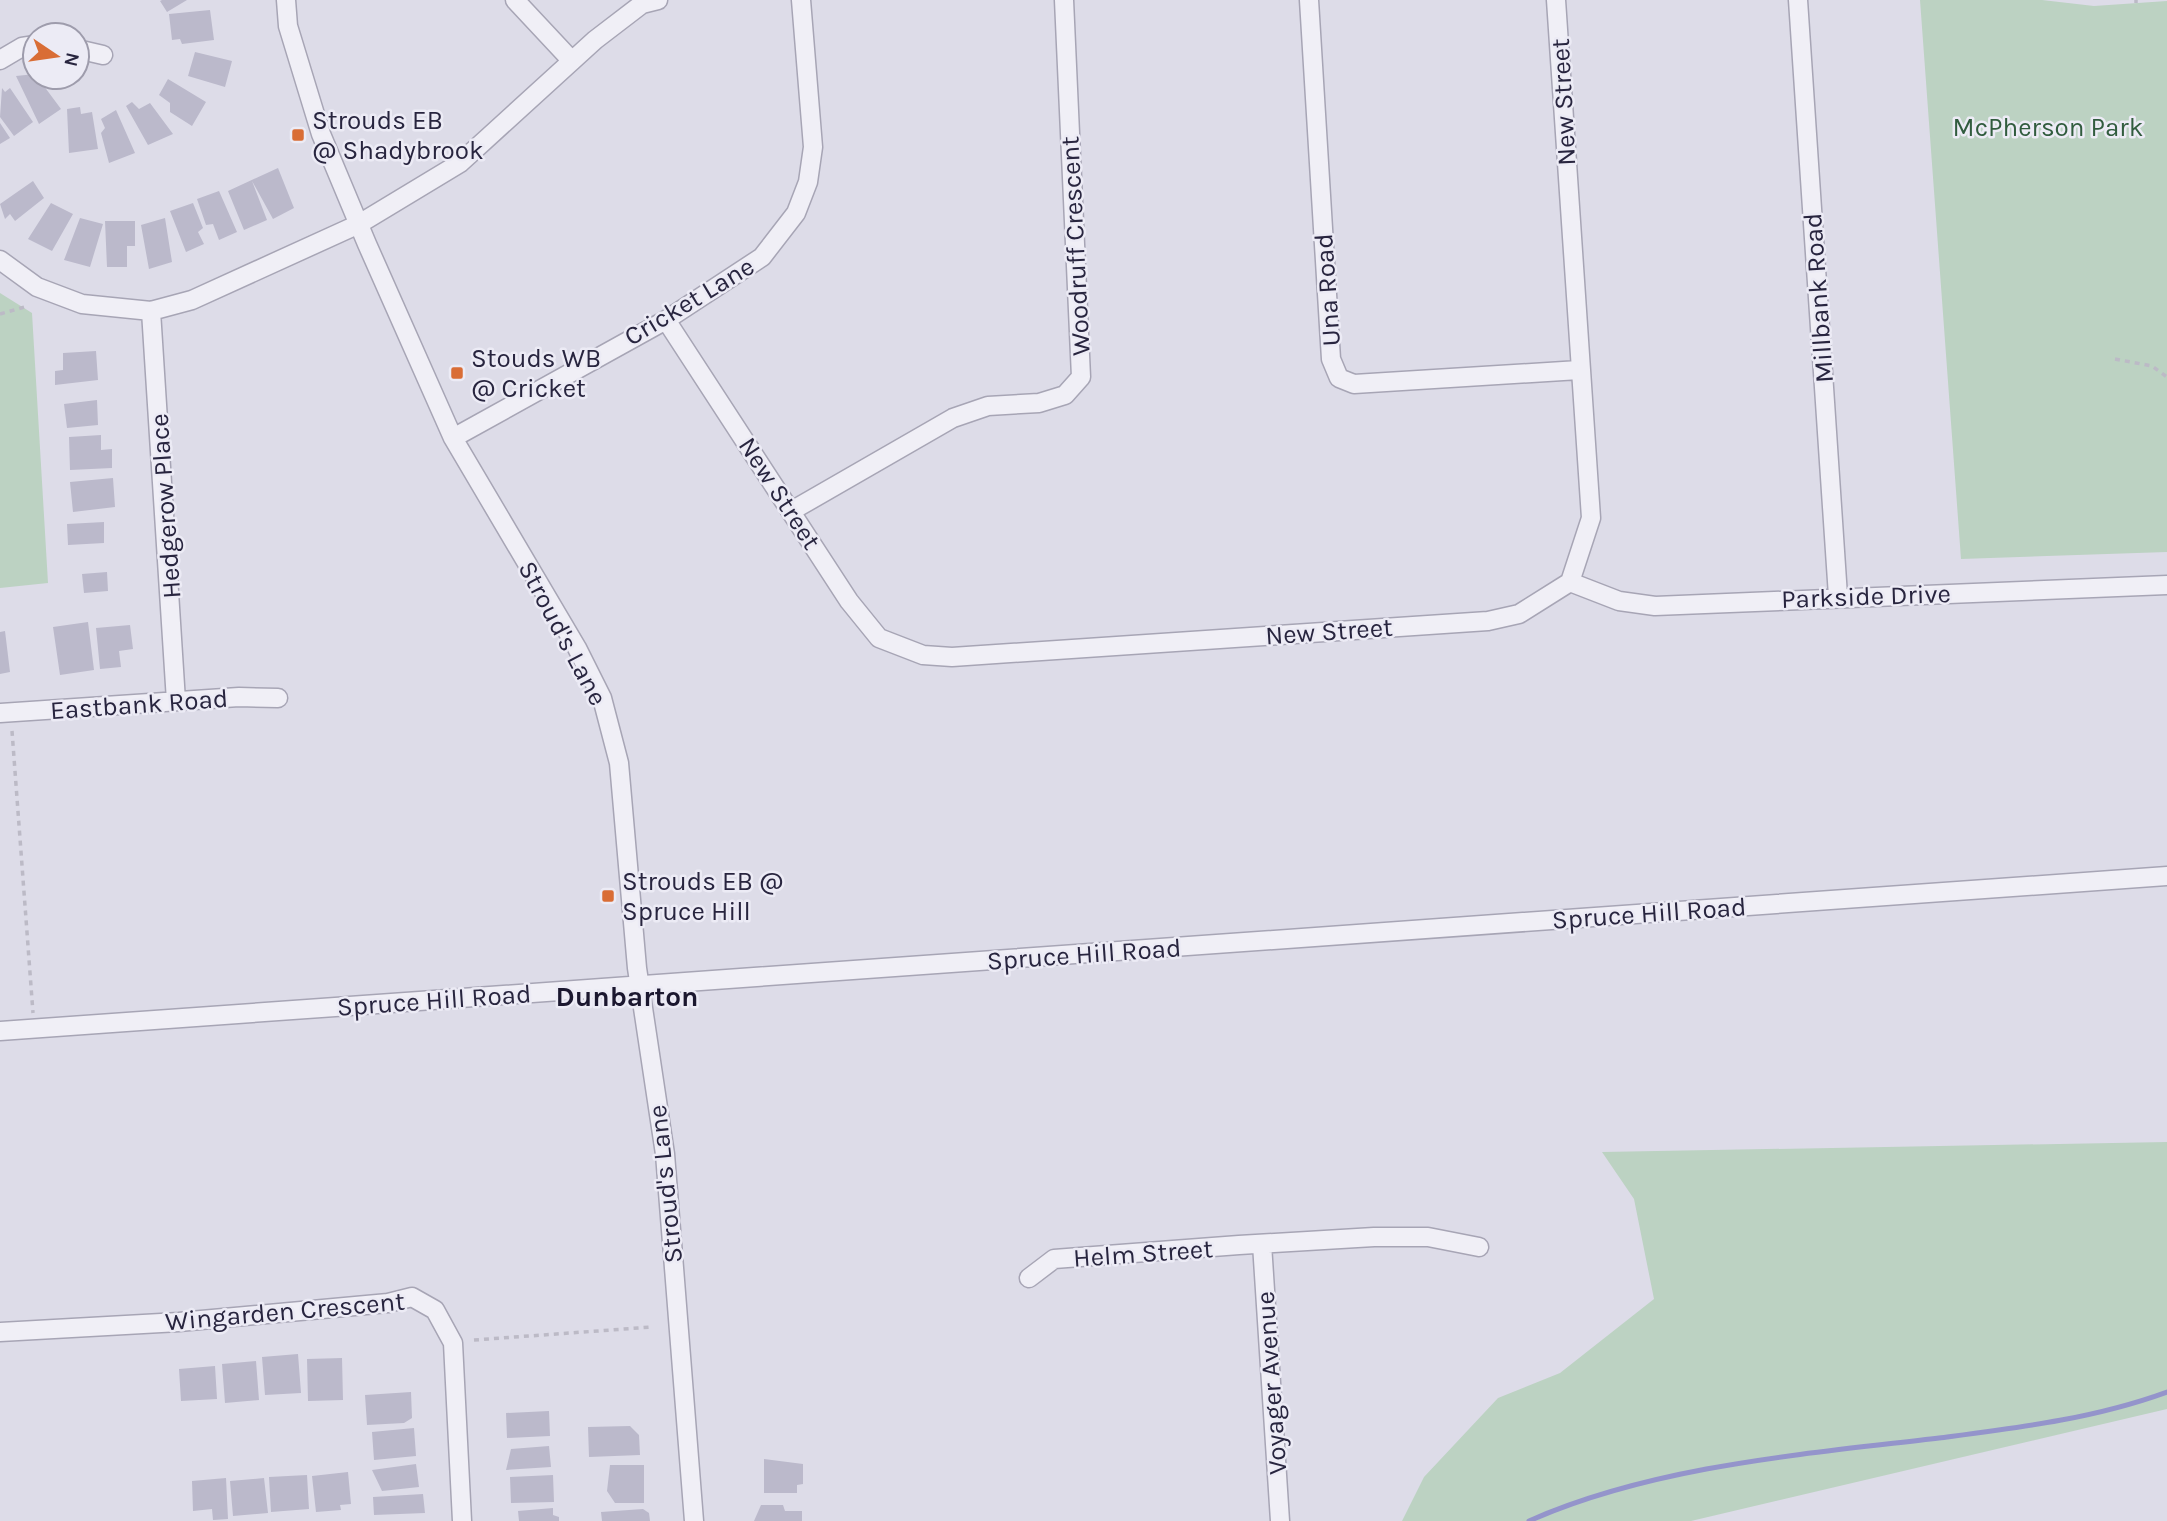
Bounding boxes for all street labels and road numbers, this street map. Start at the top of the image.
street label: New Street [1545,37,1582,166]
street label: Woodruff Crescent [1054,135,1097,357]
street label: Millbank Road [1797,212,1840,384]
street label: Una Road [1308,233,1347,347]
street label: Cricket Lane [619,251,760,352]
street label: Hedgerow Place [144,412,187,600]
street label: New Street [732,431,827,555]
street label: Stroud's Lane [512,556,614,711]
street label: Parkside Drive [1781,578,1951,615]
street label: New Street [1264,612,1394,651]
street label: Eastbank Road [49,683,229,726]
street label: Spruce Hill Road [1551,891,1747,936]
street label: Spruce Hill Road [986,932,1182,977]
street label: Spruce Hill Road [336,978,532,1023]
street label: Stroud's Lane [642,1103,689,1265]
street label: Helm Street [1072,1233,1214,1274]
street label: Wingarden Crescent [164,1286,406,1337]
street label: Voyager Avenue [1250,1290,1293,1476]

